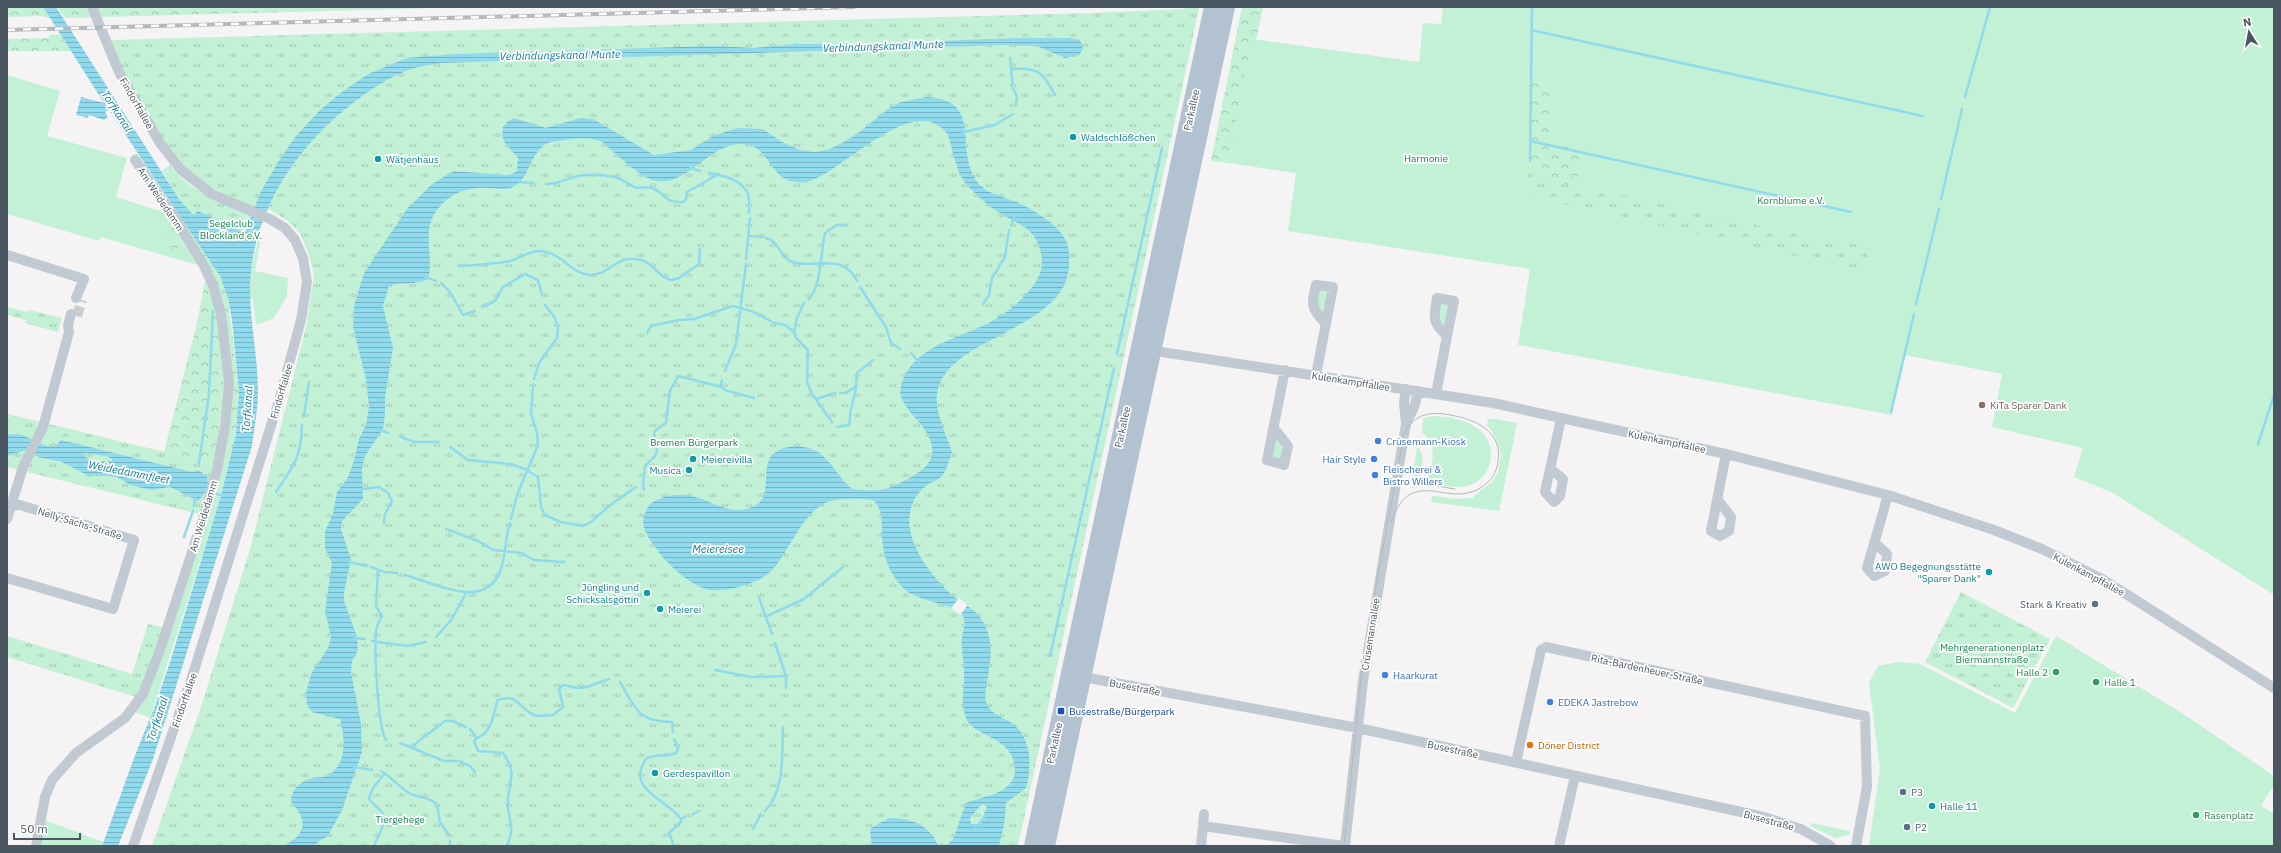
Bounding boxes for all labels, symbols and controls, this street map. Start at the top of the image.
north arrow [2229,12,2269,52]
text: N [2242,15,2252,30]
water label: Verbindungskanal Munte [822,37,944,55]
water label: Verbindungskanal Munte [499,47,621,63]
street label: Findorffallee [117,75,157,132]
water label: Torfkanal [99,88,136,134]
street label: Parkallee [1181,88,1202,132]
place label: Waldschlößchen [1081,131,1156,144]
marker: Waldschlößchen [1068,132,1078,142]
park label: Harmonie [1404,152,1449,165]
place label: Wätjenhaus [386,153,439,166]
marker: Wätjenhaus [373,154,383,164]
street label: Am Weidedamm [134,165,187,234]
park label: Kornblume e.V. [1757,194,1825,207]
park label: Segelclub Blockland e.V. [200,217,262,242]
street label: Findorffallee [267,361,296,420]
street label: Kulenkampffallee [1311,369,1391,394]
water label: Torfkanal [238,385,256,433]
place label: KiTa Sparer Dank [1990,399,2067,412]
marker: KiTa Sparer Dank [1977,400,1987,410]
street label: Parkallee [1112,405,1133,449]
street label: Kulenkampffallee [1627,427,1707,456]
place label: Crüsemann-Kiosk [1386,435,1467,448]
park label: Bremen Bürgerpark [650,436,739,449]
marker: Crüsemann-Kiosk [1373,436,1383,446]
place label: Meiereivilla [701,453,753,466]
place label: Hair Style [1323,453,1367,466]
marker: Meiereivilla [688,454,698,464]
marker: Hair Style [1369,454,1379,464]
water label: Weidedammfleet [87,457,171,487]
place label: Fleischerei & Bistro Willers [1383,463,1443,488]
place label: Musica [649,464,682,477]
marker: Musica [684,465,694,475]
marker: Fleischerei & Bistro Willers [1370,470,1380,480]
street label: Am Weidedamm [186,479,221,553]
street label: Nelly-Sachs-Straße [36,505,124,543]
water label: Meiereisee [692,542,744,556]
street label: Kulenkampffallee [2051,550,2127,599]
place label: AWO Begegnungsstätte "Sparer Dank" [1875,560,1982,585]
marker: AWO Begegnungsstätte "Sparer Dank" [1984,567,1994,577]
place label: Jüngling und Schicksalsgöttin [566,581,639,606]
marker: Jüngling und Schicksalsgöttin [642,588,652,598]
street label: Crüsemannallee [1358,596,1383,671]
place label: Stark & Kreativ [2020,598,2087,611]
marker: Stark & Kreativ [2090,599,2100,609]
place label: Meierei [668,603,701,616]
marker: Meierei [655,604,665,614]
park label: Mehrgenerationenplatz Biermannstraße [1940,641,2044,666]
street label: Rita-Bardenheuer-Straße [1590,651,1704,688]
place label: Halle 2 [2016,666,2048,679]
marker: Halle 2 [2051,667,2061,677]
place label: Haarkurat [1393,669,1438,682]
marker: Haarkurat [1380,670,1390,680]
street label: Findorffallee [169,671,200,729]
street label: Busestraße [1108,676,1162,699]
place label: Halle 1 [2104,676,2136,689]
marker: Halle 1 [2091,677,2101,687]
water label: Torfkanal [143,695,171,743]
place label: EDEKA Jastrebow [1558,696,1639,709]
marker: EDEKA Jastrebow [1545,697,1555,707]
place label: Busestraße/Bürgerpark [1069,705,1175,718]
marker: Busestraße/Bürgerpark [1056,706,1066,716]
street label: Parkallee [1044,721,1065,765]
street label: Busestraße [1426,738,1480,761]
place label: Döner District [1538,739,1600,752]
marker: Döner District [1525,740,1535,750]
place label: Gerdespavillon [663,767,730,780]
marker: Gerdespavillon [650,768,660,778]
place label: P3 [1911,786,1923,799]
marker: P3 [1898,787,1908,797]
place label: Halle 11 [1940,800,1978,813]
marker: Halle 11 [1927,801,1937,811]
street label: Busestraße [1742,808,1796,834]
place label: Rasenplatz [2204,809,2254,822]
marker: Rasenplatz [2191,810,2201,820]
park label: Tiergehege [375,813,425,826]
scale bar [14,815,80,841]
text: 50 m [20,821,48,836]
place label: P2 [1915,821,1927,834]
marker: P2 [1902,822,1912,832]

